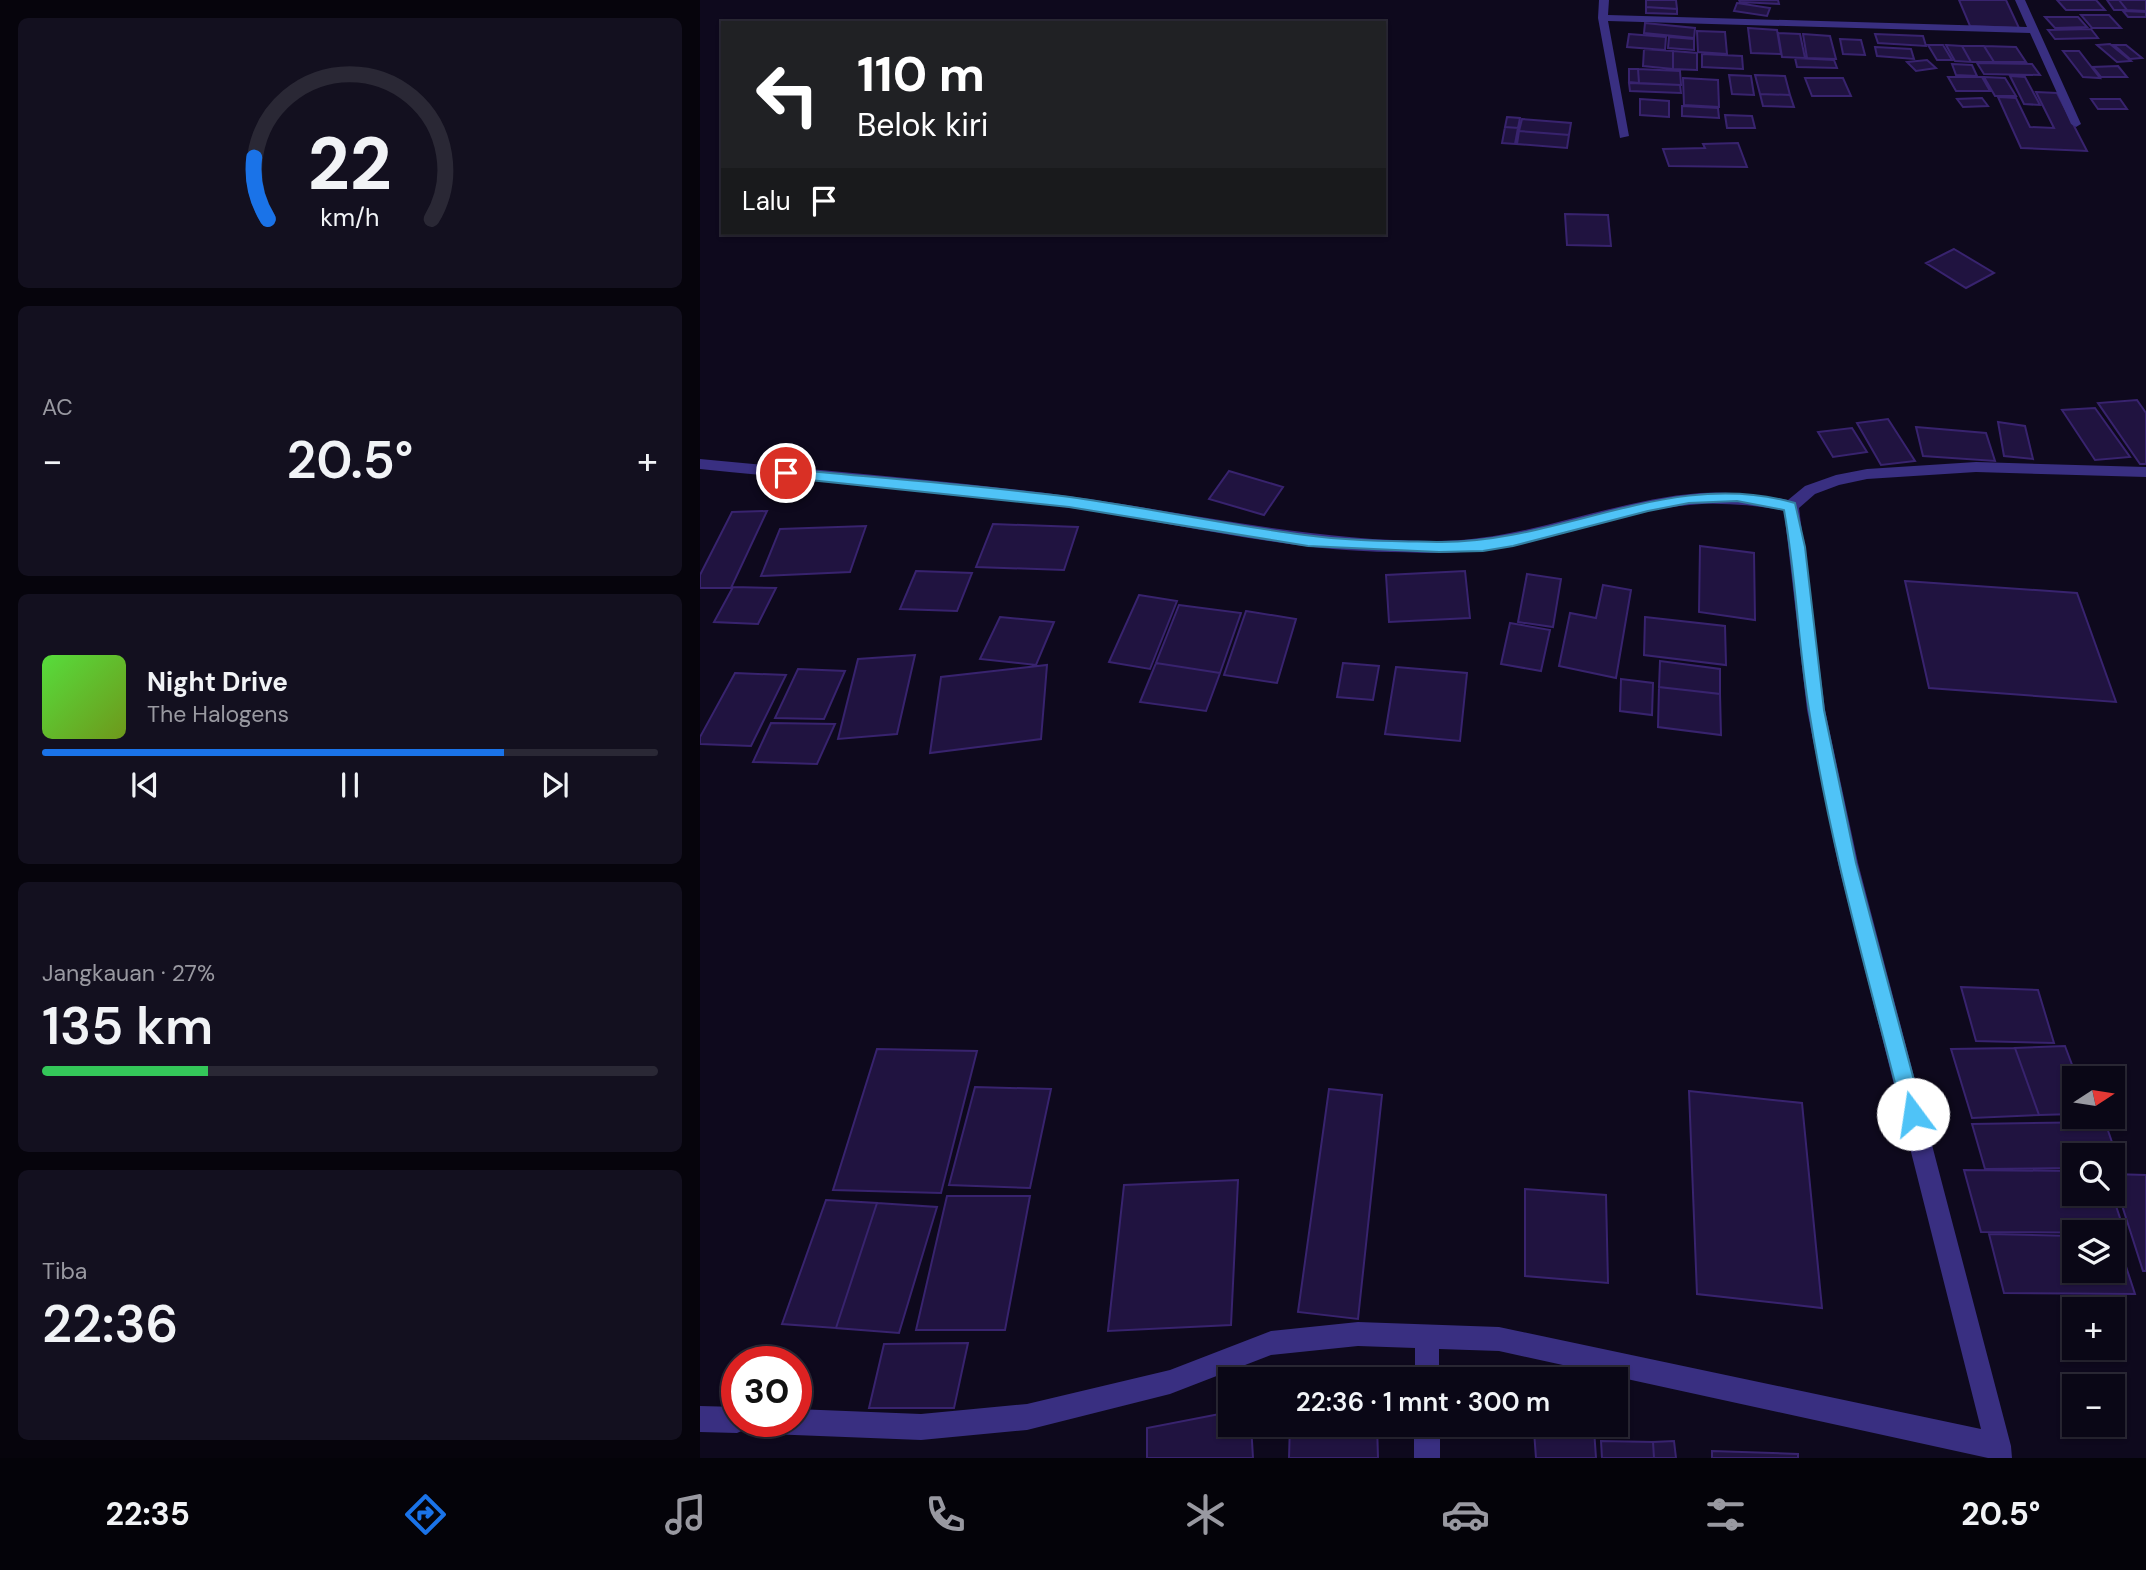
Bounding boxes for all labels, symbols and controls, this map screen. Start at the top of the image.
text: 110 m [857,42,985,106]
icon: left [742,49,833,140]
text: Belok kiri [857,104,989,146]
text: 22 [308,117,392,212]
icon: arrive [805,182,843,220]
text: Lalu [742,184,791,218]
text: km/h [320,201,380,234]
text: AC [42,392,73,422]
text: 20.5° [287,426,413,494]
text: − [42,436,63,486]
text: + [637,436,658,486]
pin [756,443,816,503]
icon: arrive [767,454,805,492]
text: Night Drive [147,665,288,699]
text: The Halogens [147,699,289,729]
icon: previous [126,766,164,804]
icon: pause [331,766,369,804]
icon: next [536,766,574,804]
text: Jangkauan · 27% [42,958,215,988]
text: 135 km [42,992,213,1060]
north arrow [2062,1066,2124,1129]
map controls [2062,1066,2125,1437]
position arrow [1876,1077,1950,1151]
button: search [2062,1143,2125,1206]
button: layers [2062,1220,2125,1283]
text: Tiba [42,1256,87,1286]
text: 22:36 [42,1290,179,1358]
button: + [2062,1297,2125,1360]
speed limit sign: 30 [721,1346,812,1437]
button: − [2062,1374,2125,1437]
text: 22:36 · 1 mnt · 300 m [1296,1385,1550,1419]
icon: directions [401,1490,450,1539]
icon: music [661,1490,710,1539]
icon: phone [921,1490,970,1539]
icon: climate [1181,1490,1230,1539]
icon: car [1441,1490,1490,1539]
icon: filters [1701,1490,1750,1539]
text: 22:35 [106,1493,190,1535]
text: 20.5° [1961,1493,2040,1535]

